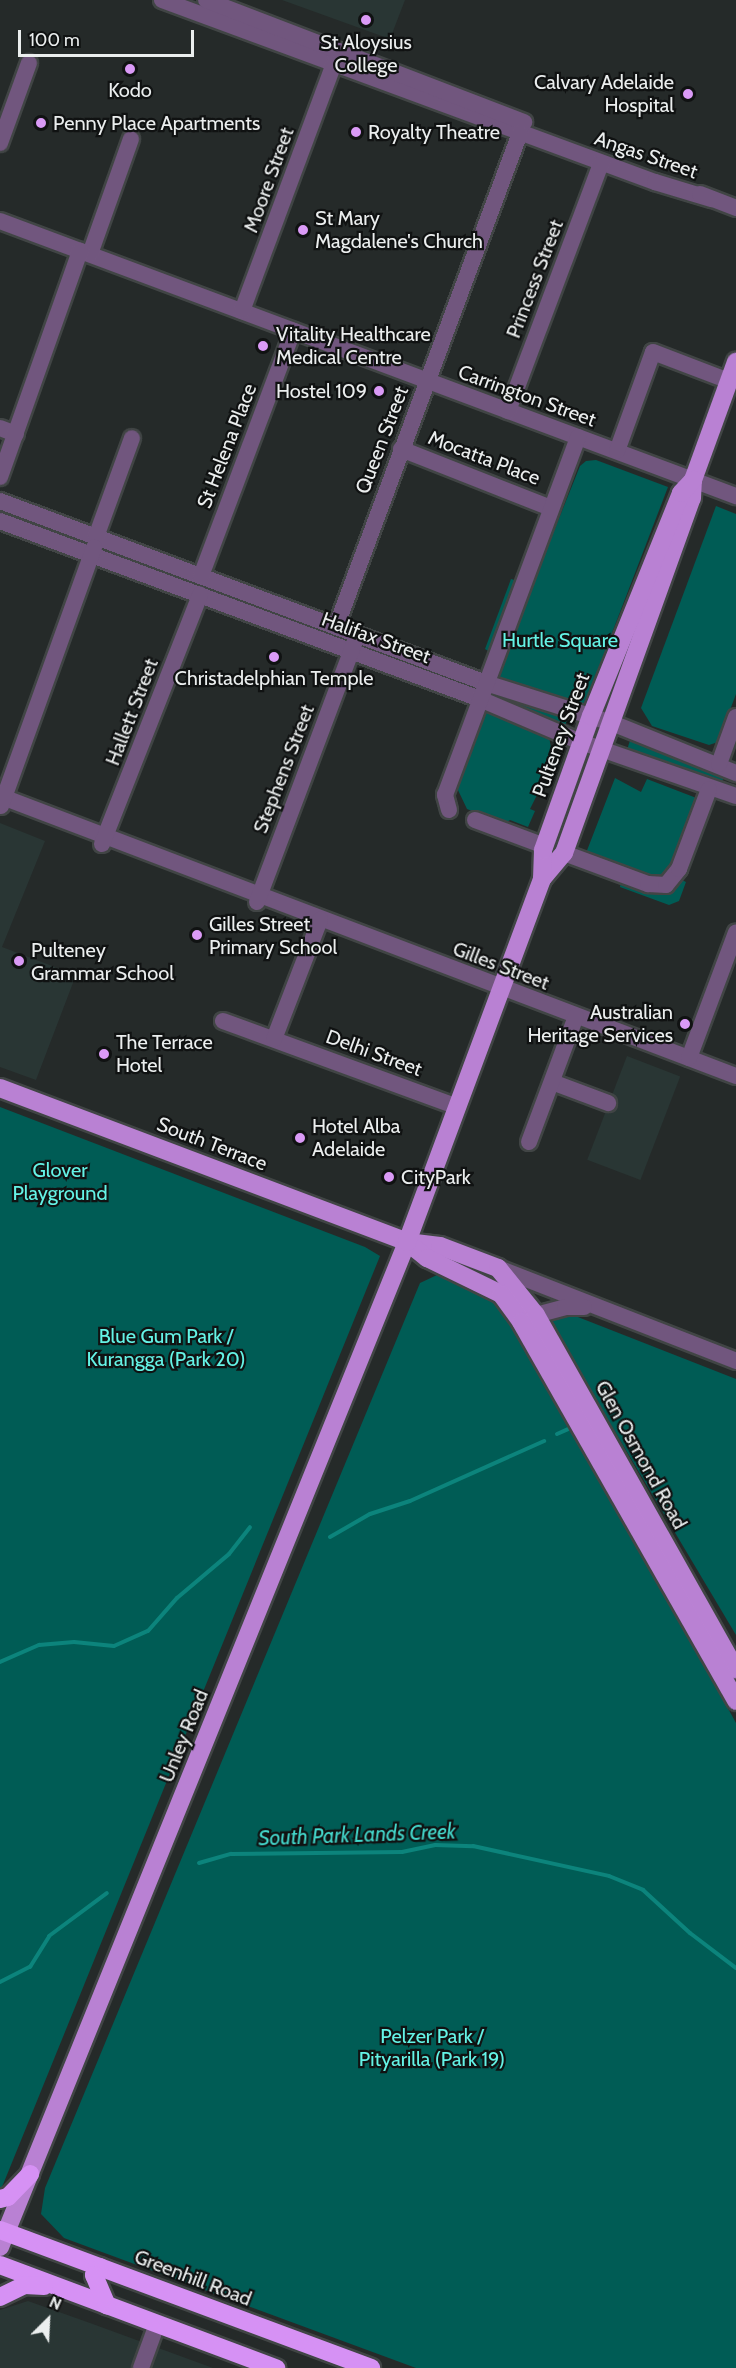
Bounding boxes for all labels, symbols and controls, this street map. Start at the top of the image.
marker: St Aloysius College [359,13,373,27]
scale bar [21,18,196,56]
text: 100 m [29,29,80,51]
place label: St Aloysius College [320,30,412,77]
marker: Kodo [123,62,137,76]
place label: Calvary Adelaide Hospital [534,70,674,117]
place label: Kodo [108,78,152,102]
marker: Calvary Adelaide Hospital [679,85,697,103]
place label: Penny Place Apartments [53,111,260,135]
marker: Penny Place Apartments [34,116,48,130]
place label: Royalty Theatre [368,120,500,144]
street label: Moore Street [239,124,299,236]
marker: Royalty Theatre [349,125,363,139]
street label: Angas Street [591,126,701,184]
place label: St Mary Magdalene's Church [315,207,483,254]
street label: Princess Street [501,217,569,341]
marker: St Mary Magdalene's Church [296,223,310,237]
place label: Vitality Healthcare Medical Centre [276,322,431,369]
marker: Vitality Healthcare Medical Centre [254,337,272,355]
street label: Carrington Street [455,360,599,432]
place label: Hostel 109 [276,379,367,403]
street label: St Helena Place [192,380,262,512]
street label: Queen Street [350,383,414,497]
marker: Hostel 109 [372,384,386,398]
street label: Mocatta Place [425,426,543,490]
street label: Halifax Street [318,607,434,669]
park label: Hurtle Square [502,628,618,652]
marker: Christadelphian Temple [267,650,281,664]
street label: Hallett Street [101,655,163,769]
place label: Christadelphian Temple [175,666,373,690]
street label: Pulteney Street [527,670,595,800]
street label: Stephens Street [248,701,320,837]
place label: Gilles Street Primary School [209,912,337,959]
marker: Gilles Street Primary School [190,928,204,942]
street label: Gilles Street [449,937,553,995]
place label: Pulteney Grammar School [31,938,174,985]
marker: Pulteney Grammar School [12,954,26,968]
place label: Australian Heritage Services [528,1000,673,1047]
marker: Australian Heritage Services [678,1017,692,1031]
street label: Delhi Street [323,1025,425,1081]
place label: The Terrace Hotel [116,1030,213,1077]
marker: The Terrace Hotel [97,1047,111,1061]
street label: South Terrace [154,1112,270,1176]
place label: Hotel Alba Adelaide [312,1114,400,1161]
marker: Hotel Alba Adelaide [293,1131,307,1145]
park label: Glover Playground [12,1158,108,1205]
place label: CityPark [401,1165,471,1189]
marker: CityPark [382,1170,396,1184]
park label: Blue Gum Park / Kurangga (Park 20) [86,1324,246,1371]
street label: Glen Osmond Road [590,1377,692,1533]
street label: Unley Road [155,1686,213,1786]
water label: South Park Lands Creek [258,1819,456,1851]
park label: Pelzer Park / Pityarilla (Park 19) [359,2025,505,2072]
street label: Greenhill Road [131,2245,255,2311]
north arrow [18,2290,78,2350]
text: N [46,2292,65,2314]

